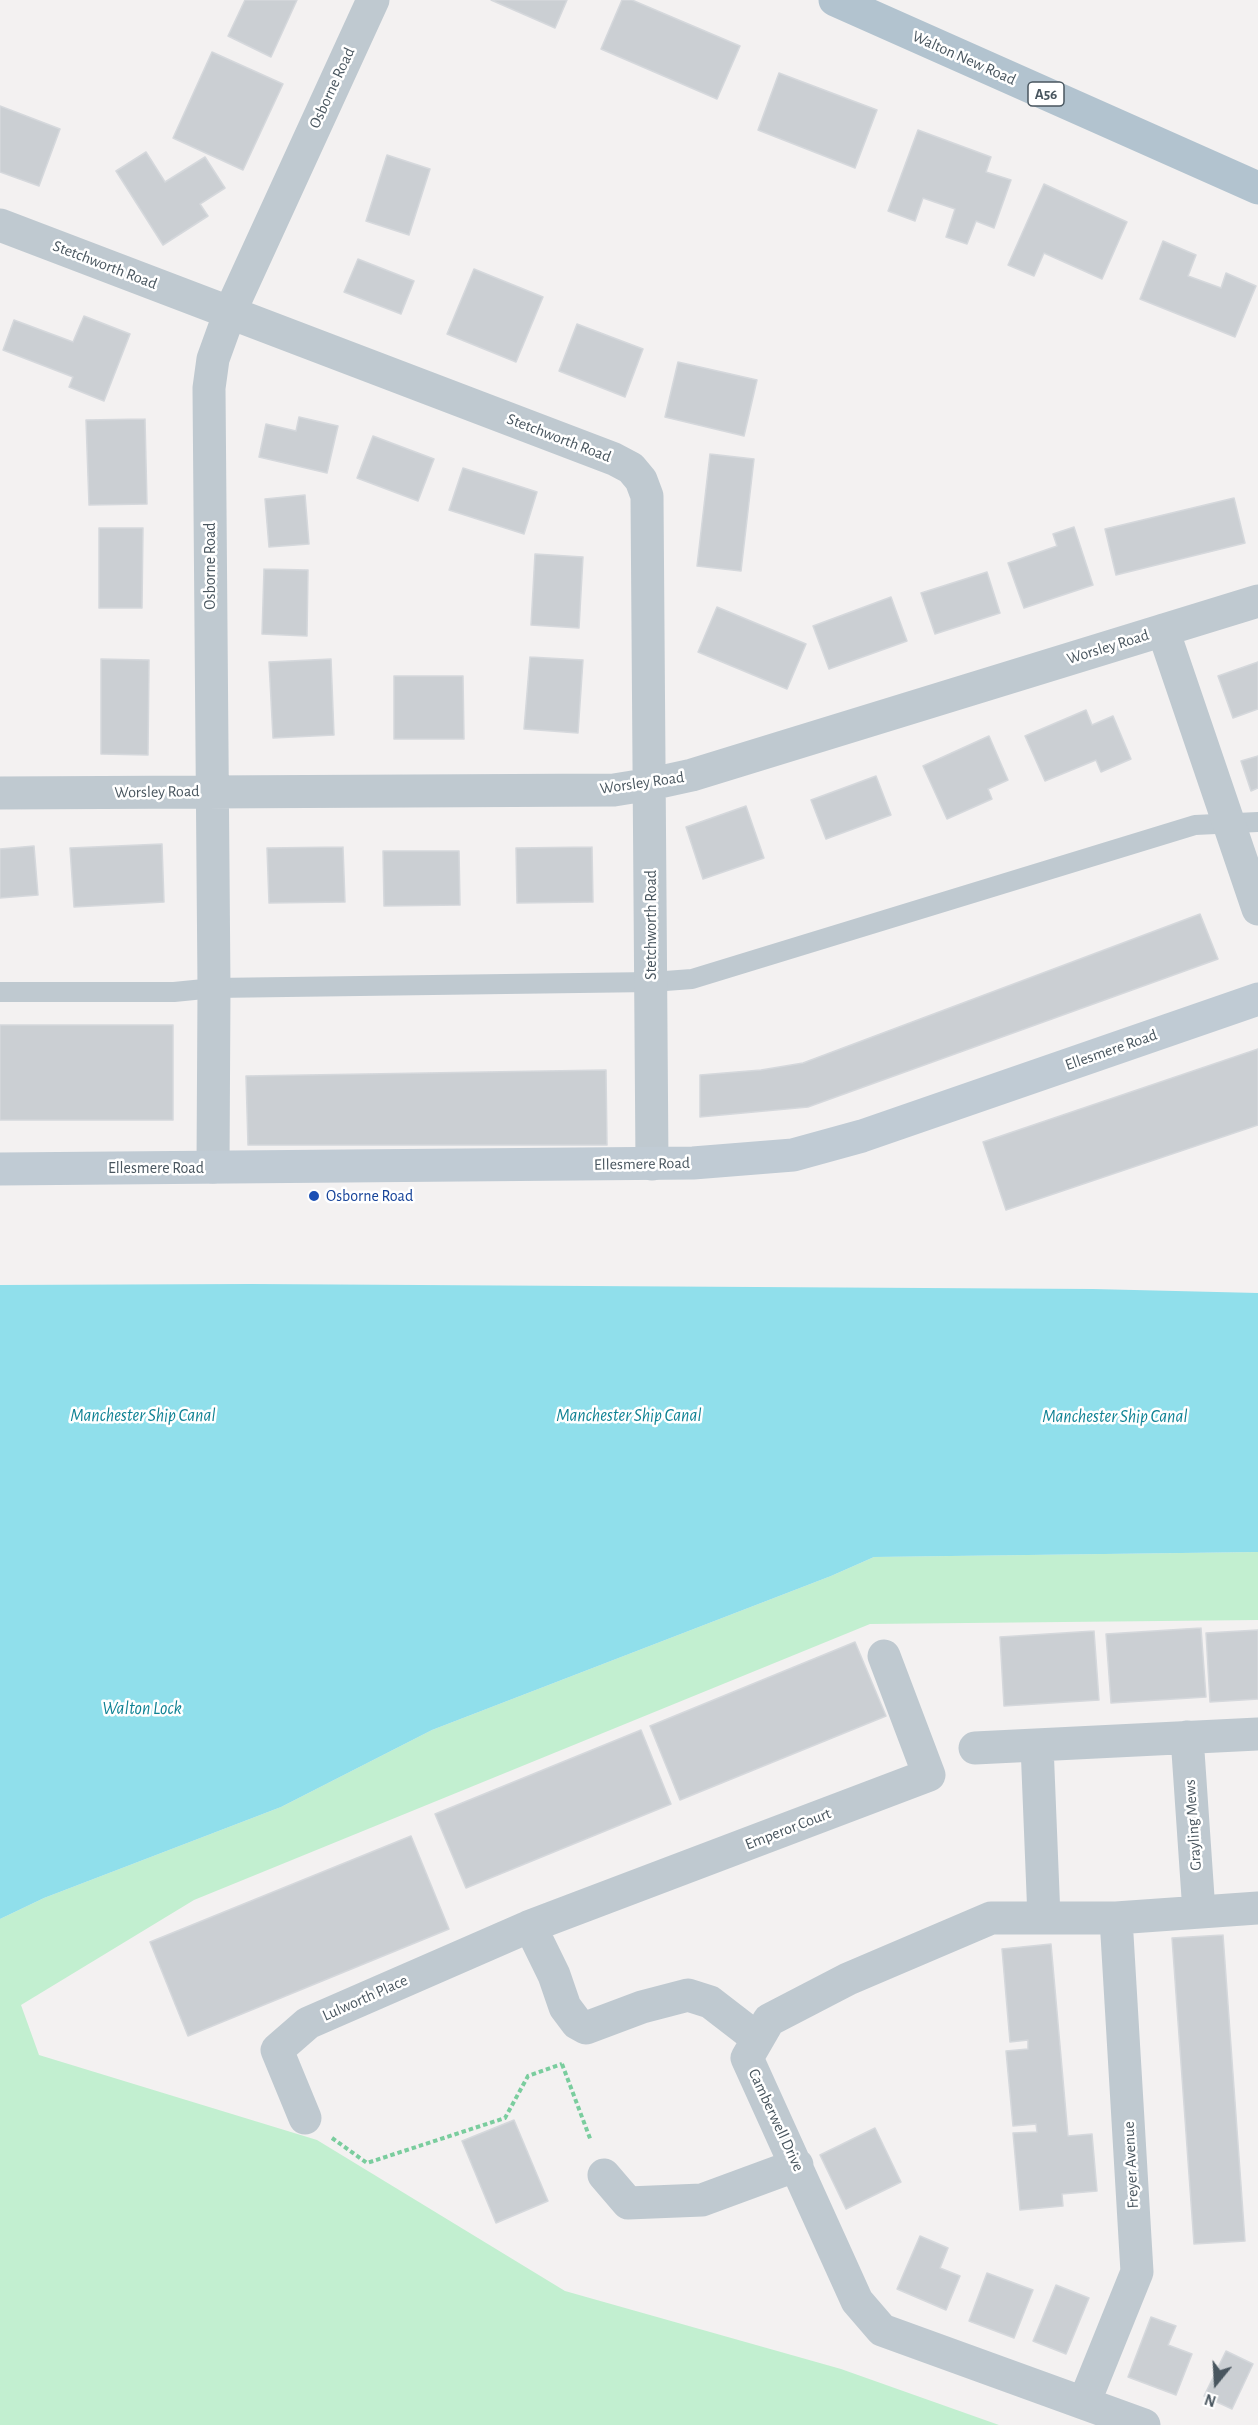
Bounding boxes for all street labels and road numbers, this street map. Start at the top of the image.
street label: Walton New Road [909,27,1019,89]
street label: Osborne Road [305,44,359,132]
road number: A56 [1028,82,1064,106]
street label: Stetchworth Road [50,236,160,294]
street label: Stetchworth Road [504,409,614,467]
street label: Osborne Road [200,522,220,610]
street label: Worsley Road [1065,625,1151,669]
street label: Worsley Road [599,768,685,798]
street label: Worsley Road [114,782,200,802]
street label: Stetchworth Road [641,870,661,980]
street label: Ellesmere Road [1062,1025,1160,1075]
street label: Ellesmere Road [594,1154,690,1174]
street label: Ellesmere Road [108,1158,204,1178]
street label: Grayling Mews [1180,1779,1206,1871]
street label: Emperor Court [742,1804,834,1854]
street label: Lulworth Place [319,1971,411,2025]
street label: Camberwell Drive [744,2066,808,2174]
street label: Freyer Avenue [1119,2121,1143,2209]

